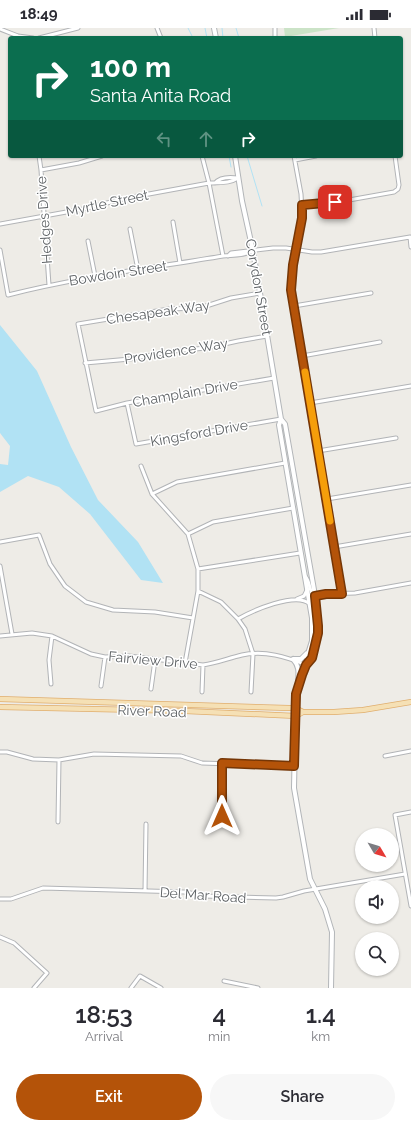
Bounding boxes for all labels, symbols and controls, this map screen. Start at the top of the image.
text: 18:49 [20,5,58,23]
text: 100 m [90,51,171,84]
icon: right [24,52,76,104]
text: Santa Anita Road [90,85,231,106]
icon: left [153,128,175,150]
icon: ahead [195,128,217,150]
icon: right [237,128,259,150]
street label: Hedges Drive [33,176,55,264]
pin [318,185,352,219]
street label: Myrtle Street [64,186,150,220]
icon: arrive [324,191,346,213]
street label: Corydon Street [243,237,275,337]
street label: Bowdoin Street [68,257,169,289]
street label: Chesapeak Way [105,297,211,327]
street label: Providence Way [123,335,229,367]
street label: Champlain Drive [131,376,239,410]
street label: Kingsford Drive [149,417,249,449]
street label: Fairview Drive [108,648,198,672]
street label: River Road [117,702,187,720]
position arrow [201,795,243,837]
north arrow [355,828,399,872]
map controls [355,828,399,976]
button: sound [355,880,399,924]
street label: Del Mar Road [159,884,247,906]
button: search [355,932,399,976]
text: 18:53 [75,1000,133,1029]
text: 4 [212,1000,226,1029]
text: 1.4 [306,1000,336,1029]
text: Arrival [85,1029,123,1044]
text: min [208,1029,230,1044]
text: km [311,1029,330,1044]
button: Exit [16,1074,202,1120]
button: Share [210,1074,395,1120]

